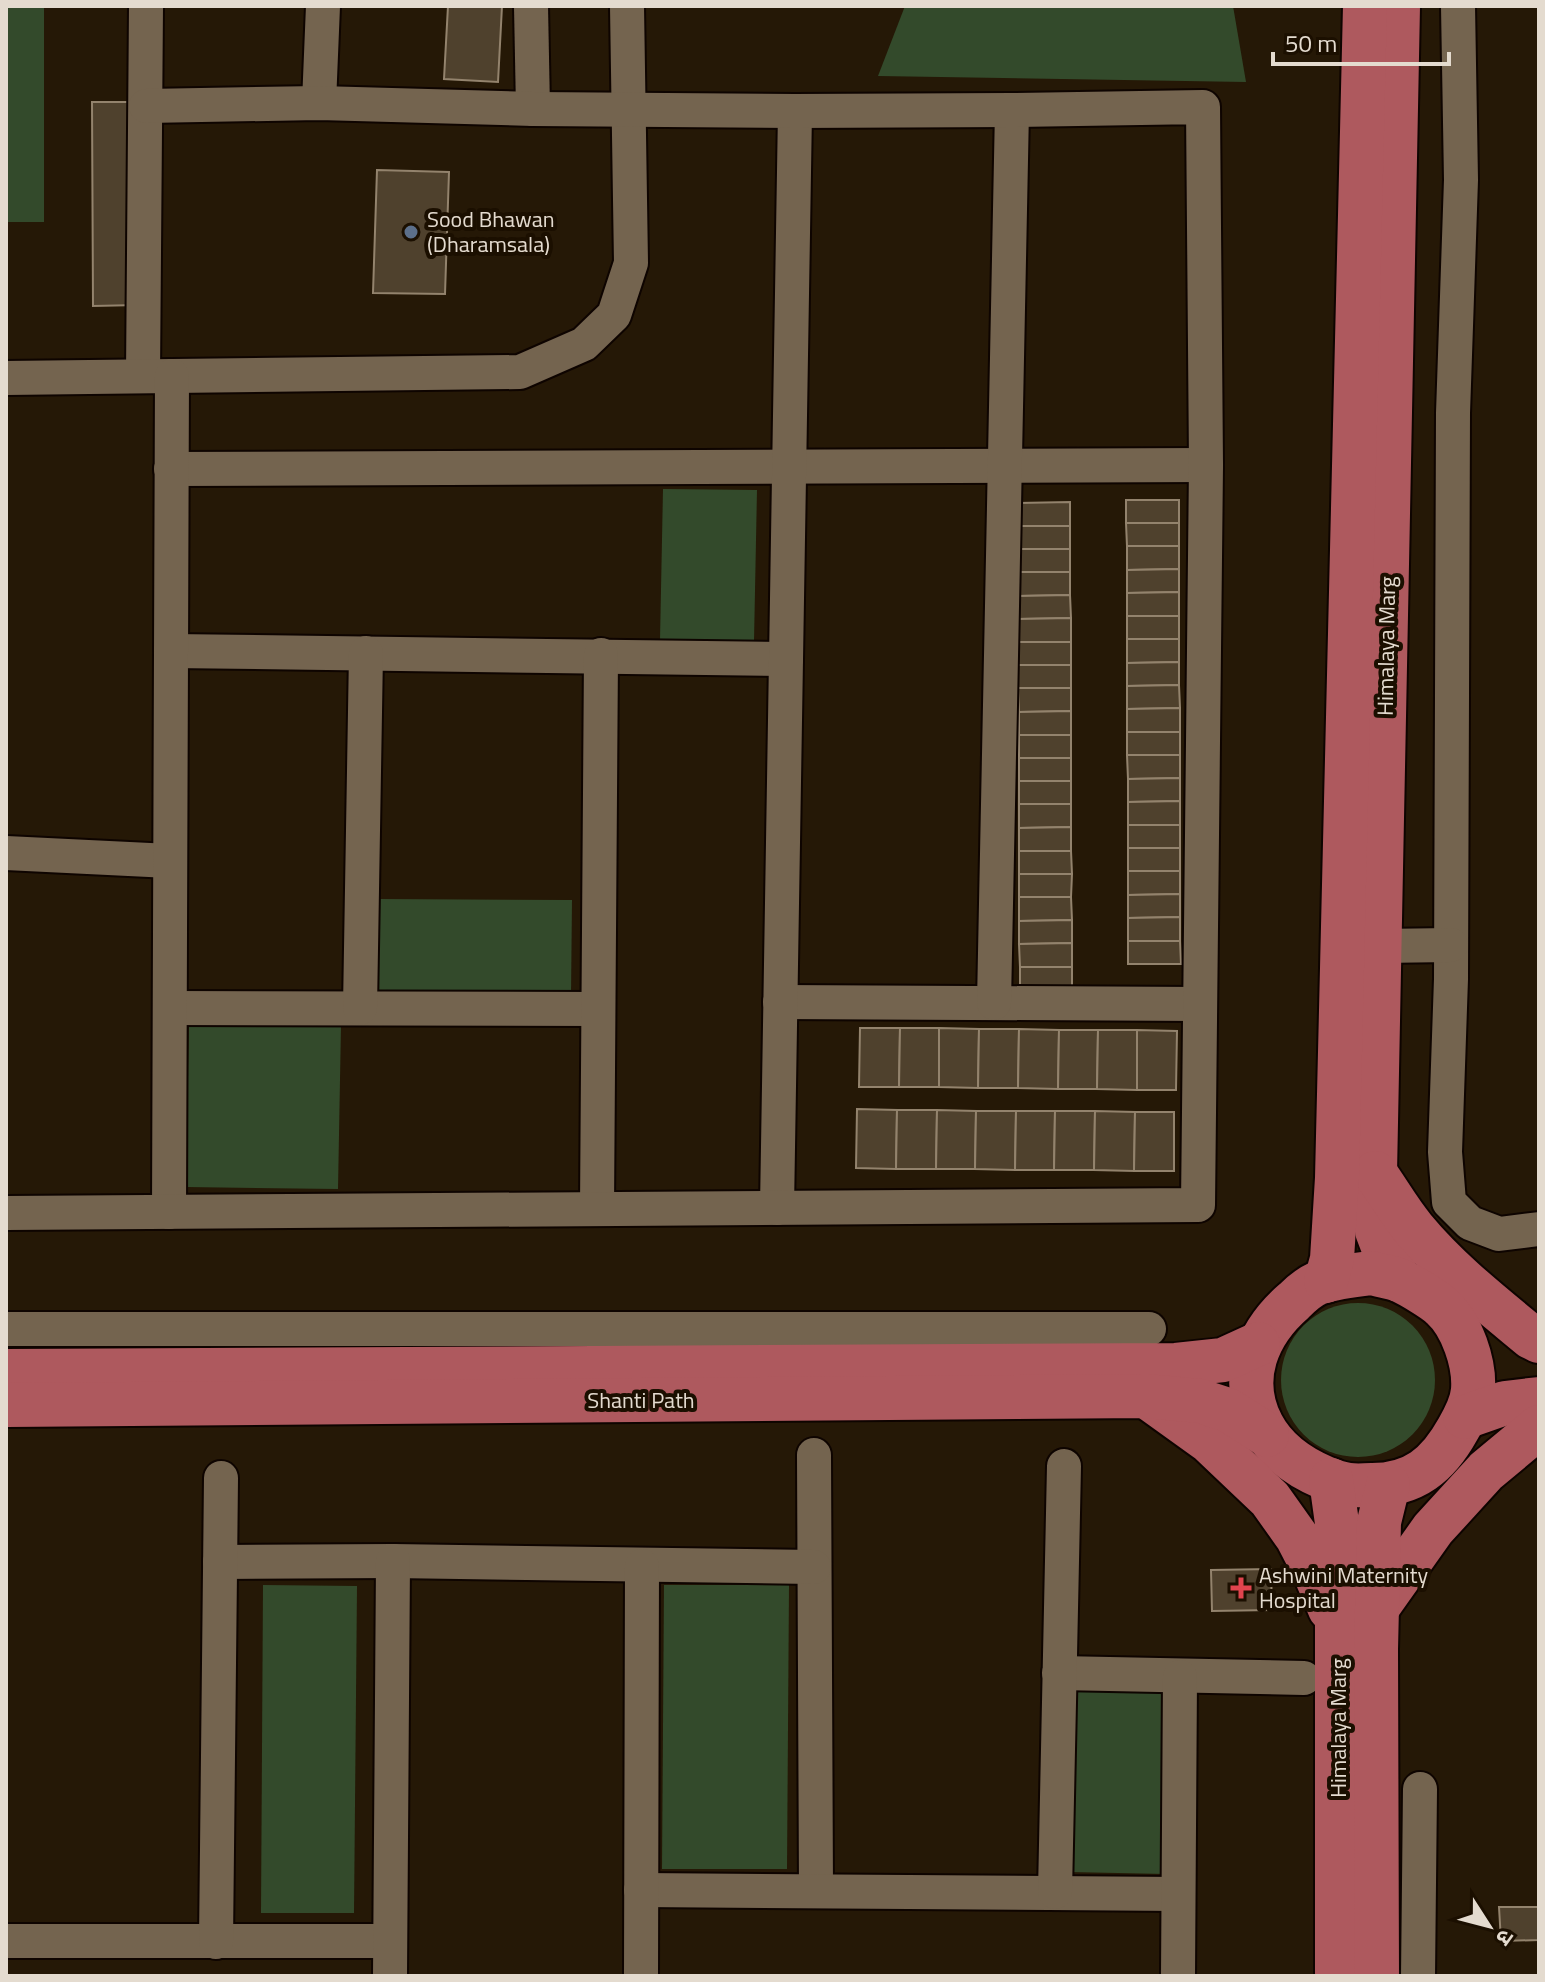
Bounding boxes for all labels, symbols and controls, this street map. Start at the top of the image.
scale bar [1273,16,1449,66]
text: 50 m [1285,25,1337,61]
place label: Sood Bhawan (Dharamsala) [427,202,555,261]
marker: Sood Bhawan (Dharamsala) [402,223,420,241]
street label: Himalaya Marg [1368,576,1404,716]
street label: Shanti Path [587,1383,695,1417]
place label: Ashwini Maternity Hospital [1259,1558,1428,1617]
marker: Ashwini Maternity Hospital [1230,1577,1252,1599]
street label: Himalaya Marg [1321,1658,1355,1798]
north arrow [1449,1886,1529,1966]
text: उ [1487,1923,1523,1954]

